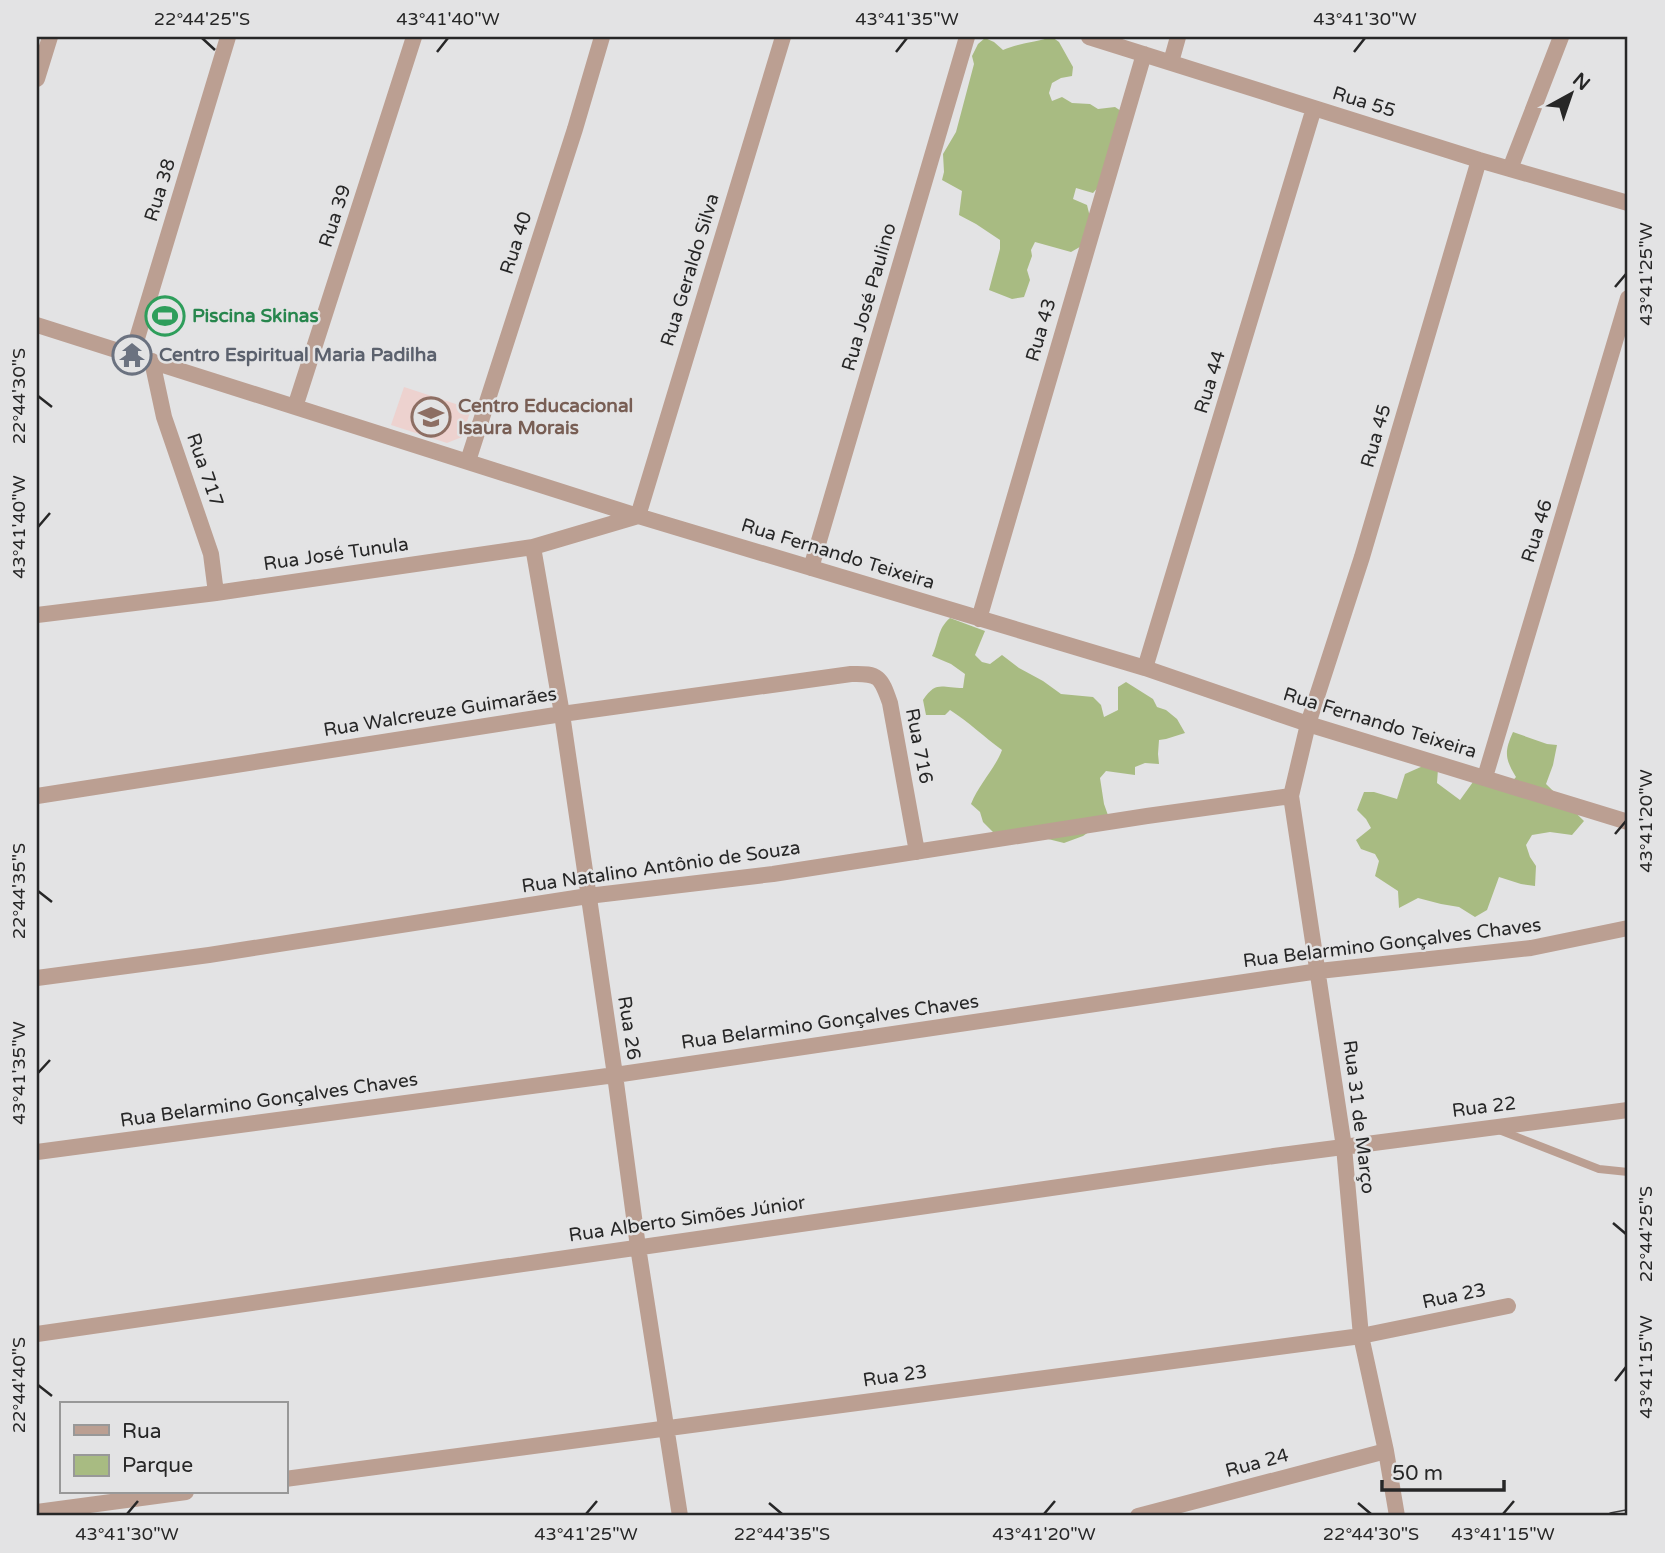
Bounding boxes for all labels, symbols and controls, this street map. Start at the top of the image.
text: 22°44'25"S [154,8,250,30]
text: 43°41'40"W [396,8,500,30]
text: 43°41'35"W [855,8,959,30]
text: 43°41'30"W [1313,8,1417,30]
north arrow [1536,60,1606,130]
text: N [1568,68,1594,95]
street label: Rua 55 [1330,82,1398,122]
street label: Rua 38 [140,156,180,224]
street label: Rua 39 [315,182,355,250]
street label: Rua Geraldo Silva [656,191,724,349]
street label: Rua 40 [496,209,536,277]
street label: Rua José Paulino [837,220,901,374]
text: 43°41'25"W [1635,222,1657,326]
sports icon: Piscina Skinas [144,295,186,337]
street label: Rua 43 [1022,296,1060,364]
place label: Piscina Skinas [192,305,319,327]
temple icon: Centro Espiritual Maria Padilha [111,334,153,376]
place label: Centro Espiritual Maria Padilha [159,344,437,367]
text: 22°44'30"S [8,348,30,444]
street label: Rua 44 [1190,348,1230,416]
place label: Centro Educacional Isaura Morais [458,395,633,439]
school or university icon: Centro Educacional Isaura Morais [410,396,452,438]
street label: Rua 45 [1357,402,1395,470]
street label: Rua 717 [182,430,228,510]
text: 43°41'40"W [8,475,30,579]
street label: Rua 46 [1517,497,1557,565]
street label: Rua Fernando Teixeira [739,514,937,594]
street label: Rua José Tunula [262,533,410,575]
street label: Rua Walcreuze Guimarães [322,683,558,741]
street label: Rua Fernando Teixeira [1281,683,1479,763]
street label: Rua 716 [901,706,937,786]
text: 43°41'20"W [1635,769,1657,873]
street label: Rua Natalino Antônio de Souza [520,837,802,897]
text: 22°44'35"S [8,843,30,939]
street label: Rua Belarmino Gonçalves Chaves [1242,914,1542,972]
street label: Rua Belarmino Gonçalves Chaves [680,990,980,1054]
street label: Rua 26 [613,994,645,1062]
text: 43°41'35"W [8,1021,30,1125]
street label: Rua 31 de Março [1339,1039,1379,1195]
street label: Rua Belarmino Gonçalves Chaves [119,1068,419,1132]
street label: Rua 22 [1451,1092,1517,1122]
text: 22°44'25"S [1635,1186,1657,1282]
street label: Rua Alberto Simões Júnior [567,1191,807,1247]
street label: Rua 23 [1420,1279,1488,1313]
text: 43°41'15"W [1635,1315,1657,1419]
text: 22°44'40"S [8,1337,30,1433]
street label: Rua 23 [861,1361,929,1391]
legend [60,1402,287,1494]
text: Rua [122,1419,162,1444]
street label: Rua 24 [1223,1444,1291,1482]
scale bar [1382,1448,1504,1492]
text: Parque [122,1453,193,1478]
text: 50 m [1392,1461,1443,1486]
text: 43°41'30"W [75,1523,179,1545]
text: 43°41'25"W [534,1523,638,1545]
text: 22°44'35"S [734,1523,830,1545]
text: 43°41'20"W [992,1523,1096,1545]
text: 22°44'30"S [1323,1523,1419,1545]
text: 43°41'15"W [1451,1523,1555,1545]

